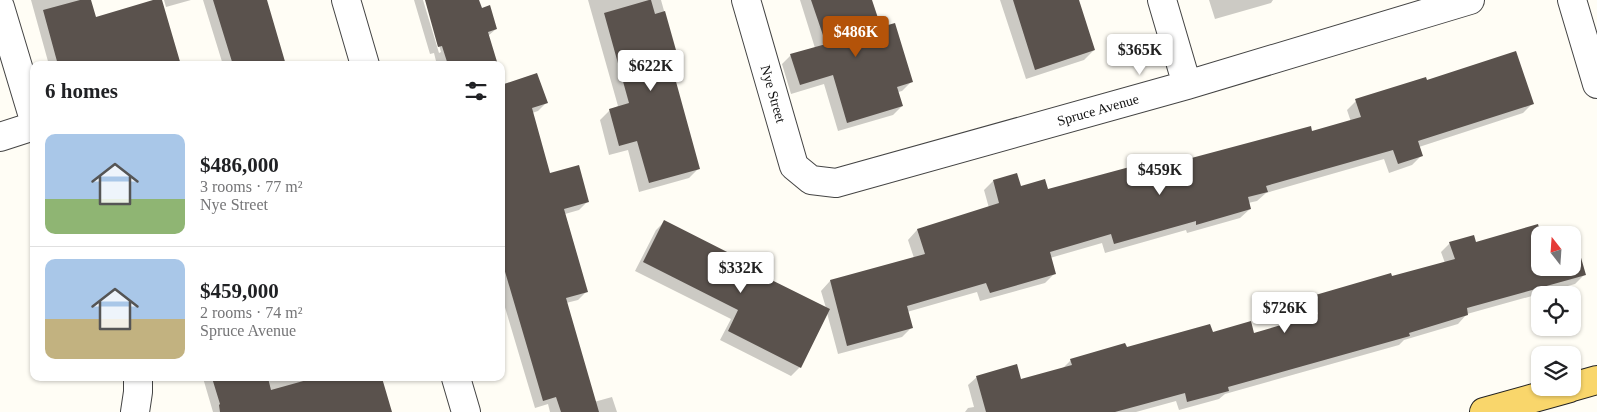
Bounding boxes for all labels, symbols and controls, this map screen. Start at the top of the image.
pin: $486K [821,15,891,58]
text: $486K [834,23,878,40]
pin: $365K [1105,34,1175,76]
text: $365K [1118,41,1162,58]
pin: $622K [616,49,686,92]
text: $622K [629,57,673,74]
street label: Nye Street [758,63,788,125]
icon: filters [462,77,490,105]
text: 6 homes [45,79,118,103]
street label: Spruce Avenue [1056,91,1140,129]
text: $486,000 [200,153,279,177]
icon: home [85,154,145,214]
pin: $459K [1125,154,1195,196]
text: $459K [1138,161,1182,178]
text: 3 rooms · 77 m² [200,178,303,195]
text: Nye Street [200,196,268,213]
north arrow [1531,226,1581,276]
map controls [1531,226,1581,396]
pin: $332K [706,252,776,294]
text: $332K [719,259,763,276]
icon: home [85,279,145,339]
text: $459,000 [200,279,279,303]
button: locate [1531,286,1581,336]
pin: $726K [1250,292,1320,334]
text: $726K [1263,299,1307,316]
text: 2 rooms · 74 m² [200,304,303,321]
text: Spruce Avenue [200,322,296,339]
button: layers [1531,346,1581,396]

